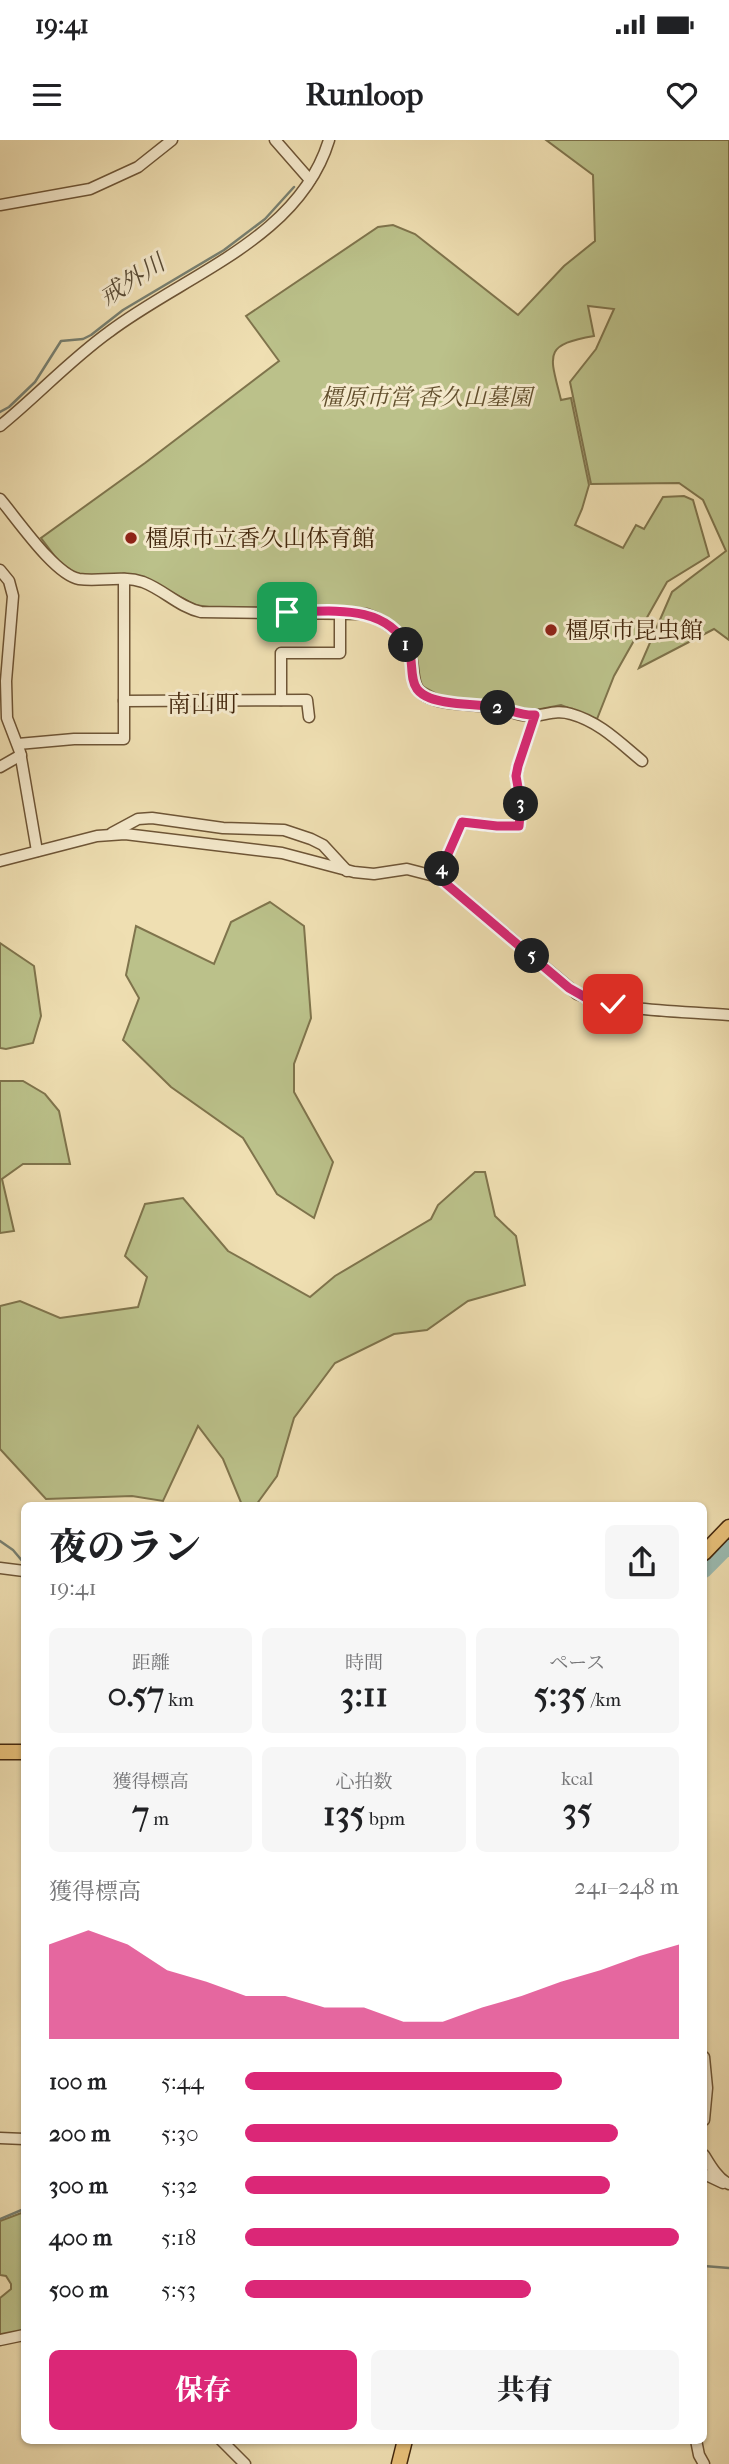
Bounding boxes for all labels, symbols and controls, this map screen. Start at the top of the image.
text: 19:41 [35,9,89,40]
icon: menu [28,76,66,114]
text: Runloop [306,76,423,113]
icon: heart [663,76,701,114]
water label: 戒外川 [94,247,172,311]
park label: 橿原市営 香久山墓園 [320,384,536,411]
place label: 橿原市立香久山体育館 [145,525,375,552]
marker: 橿原市立香久山体育館 [123,530,139,546]
pin [257,582,317,642]
icon: arrive [268,593,306,631]
place label: 橿原市昆虫館 [565,617,703,644]
marker: 橿原市昆虫館 [543,622,559,638]
pin: 1 [388,628,424,662]
text: 1 [402,633,409,655]
district label: 南山町 [167,690,239,718]
pin: 2 [480,690,516,726]
text: 2 [493,696,502,718]
pin: 3 [504,786,538,822]
text: 3 [517,792,524,814]
pin: 4 [424,852,460,886]
text: 4 [436,857,447,879]
pin: 5 [514,938,550,974]
text: 5 [527,944,536,966]
pin [583,974,643,1034]
icon: check [594,985,632,1023]
text: 夜のラン [49,1525,201,1570]
button: share [605,1525,679,1599]
text: 19:41 [49,1574,97,1601]
text: 距離 [132,1652,170,1674]
text: 時間 [345,1652,383,1674]
text: ペース [549,1652,605,1674]
text: 0.57 [108,1674,164,1715]
text: 3:11 [340,1674,388,1715]
text: 5:35 [534,1674,587,1715]
text: km [164,1689,194,1711]
text: /km [587,1689,621,1711]
text: kcal [561,1768,593,1790]
text: 獲得標高 [113,1771,189,1793]
text: 心拍数 [335,1771,393,1793]
text: 35 [563,1790,592,1831]
text: 7 [132,1793,149,1834]
text: 135 [323,1793,365,1834]
text: m [149,1808,169,1830]
text: bpm [365,1808,405,1830]
text: 241–248 m [574,1873,679,1900]
text: 獲得標高 [49,1878,141,1905]
text: 100 m [49,2068,107,2095]
text: 5:44 [161,2068,204,2095]
text: 200 m [49,2120,110,2147]
text: 5:30 [161,2120,199,2147]
text: 300 m [49,2172,108,2199]
text: 5:32 [161,2172,198,2199]
text: 400 m [49,2224,112,2251]
text: 5:18 [161,2224,196,2251]
text: 500 m [49,2276,108,2303]
text: 5:53 [161,2276,196,2303]
button: 保存 [49,2350,357,2430]
button: 共有 [371,2350,679,2430]

